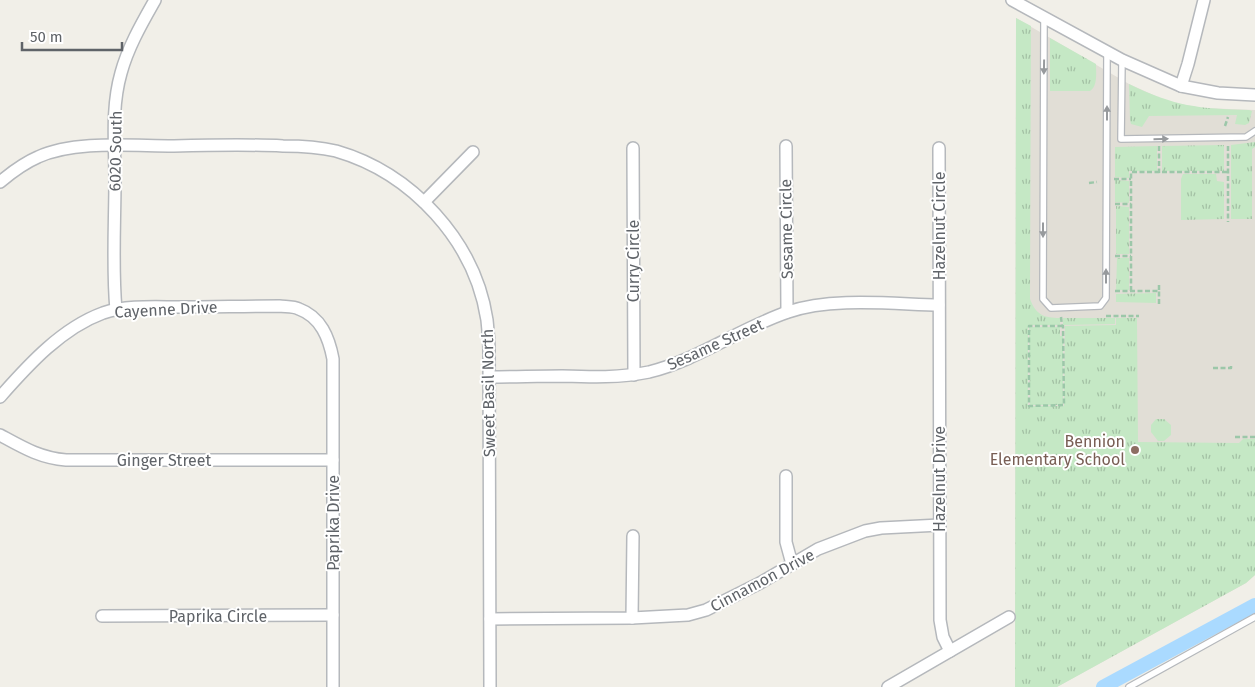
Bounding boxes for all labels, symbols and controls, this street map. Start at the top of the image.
scale bar [22,20,122,52]
text: 50 m [30,28,63,46]
one-way arrow [1040,59,1048,75]
one-way arrow [1103,105,1111,121]
street label: 6020 South [105,110,126,192]
one-way arrow [1153,135,1169,143]
street label: Hazelnut Circle [930,172,949,280]
street label: Sesame Circle [776,179,797,279]
street label: Curry Circle [624,220,643,302]
one-way arrow [1039,222,1047,238]
one-way arrow [1102,268,1110,284]
street label: Cayenne Drive [114,297,218,322]
street label: Sesame Street [664,315,767,374]
street label: Sweet Basil North [478,329,499,457]
street label: Hazelnut Drive [930,426,949,532]
place label: Bennion Elementary School [990,432,1125,469]
marker: Bennion Elementary School [1129,444,1141,456]
street label: Ginger Street [117,451,212,470]
street label: Paprika Drive [324,475,343,571]
street label: Cinnamon Drive [707,545,818,616]
street label: Paprika Circle [169,607,267,626]

